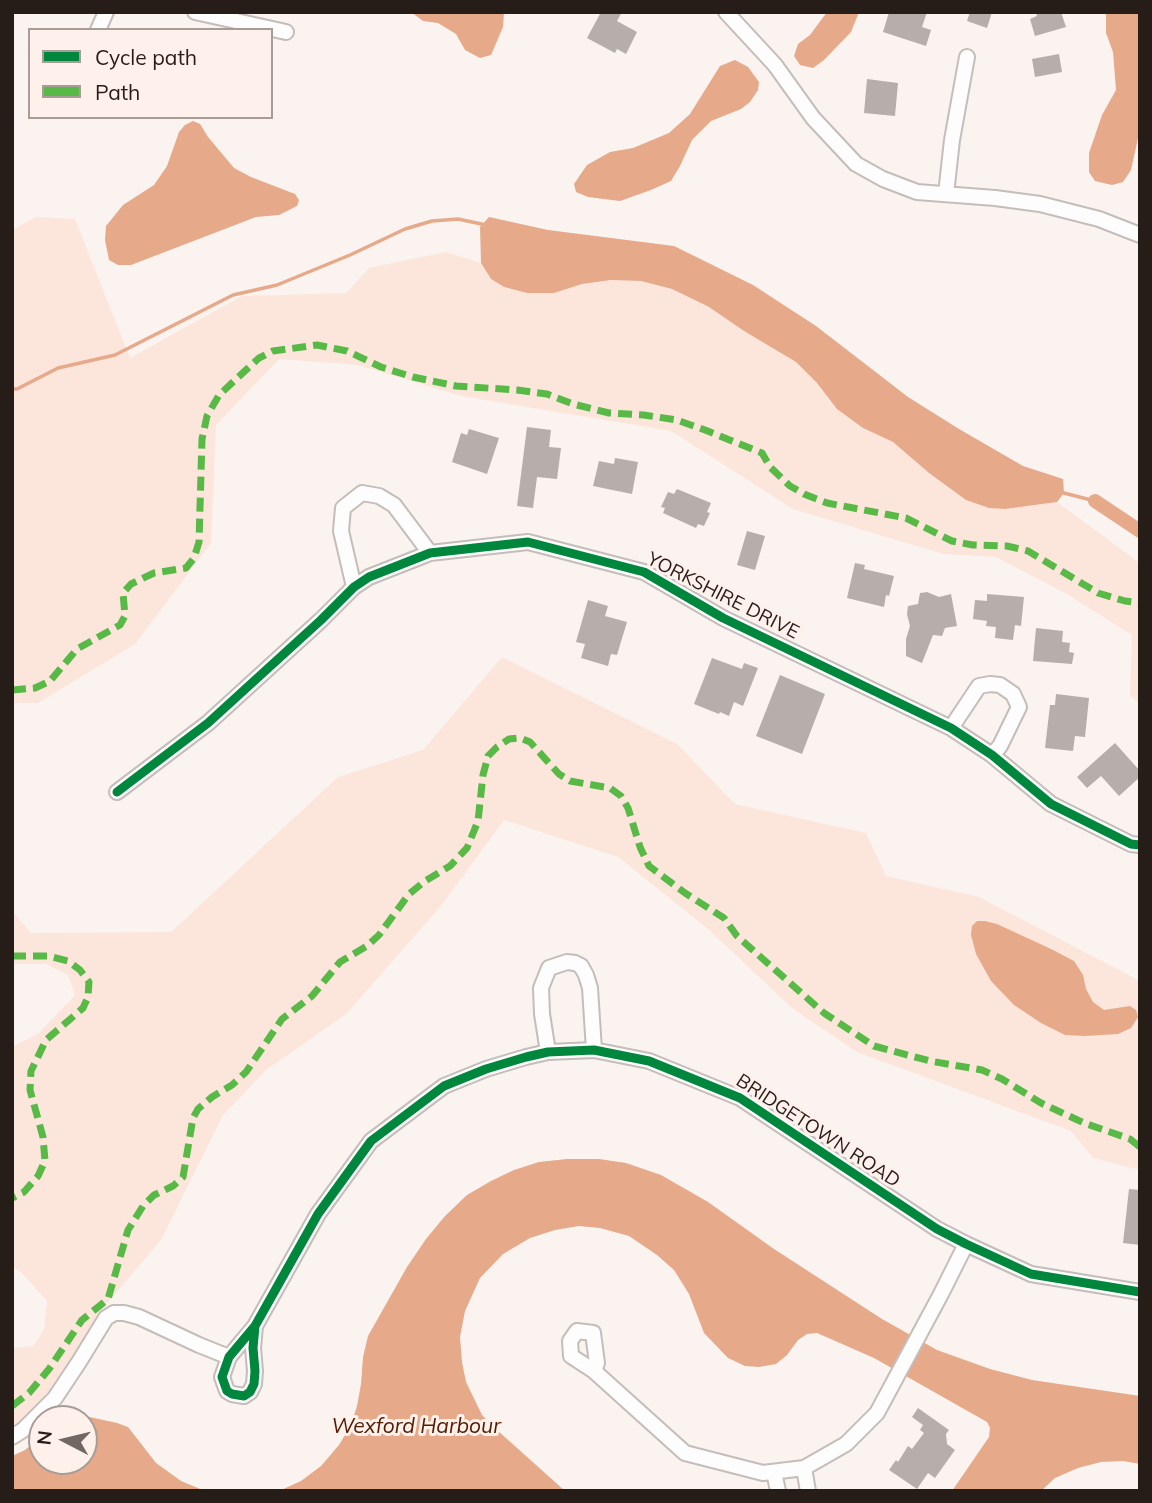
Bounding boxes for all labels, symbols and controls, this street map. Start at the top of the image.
legend [28,28,273,119]
text: Cycle path [95,44,197,70]
text: Path [95,79,140,105]
street label: YORKSHIRE DRIVE [643,548,803,644]
street label: BRIDGETOWN ROAD [732,1069,904,1193]
north arrow [28,1405,98,1475]
water label: Wexford Harbour [331,1414,501,1440]
text: N [31,1429,57,1446]

